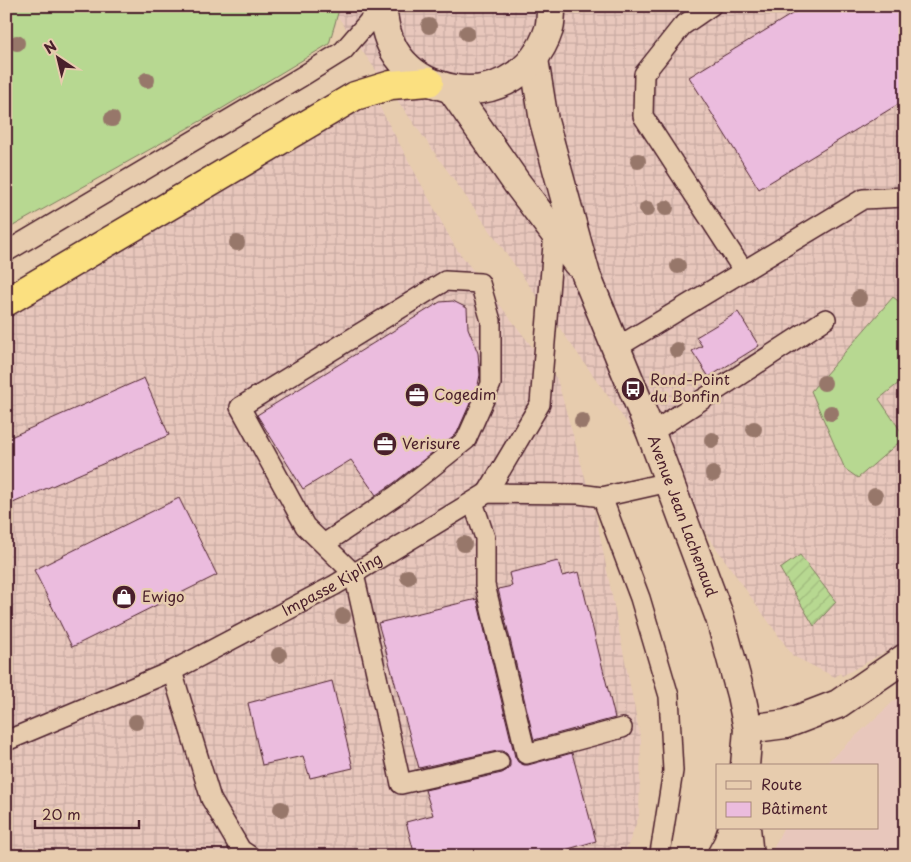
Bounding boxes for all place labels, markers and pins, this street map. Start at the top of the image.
place label: Rond-Point du Bonfin [650,367,730,407]
bus stop icon: Rond-Point du Bonfin [620,376,646,402]
office icon: Cogedim [404,382,430,408]
place label: Cogedim [434,382,497,405]
office icon: Verisure [372,431,398,457]
place label: Verisure [402,431,460,454]
shop icon: Ewigo [111,584,137,610]
place label: Ewigo [142,584,185,607]

